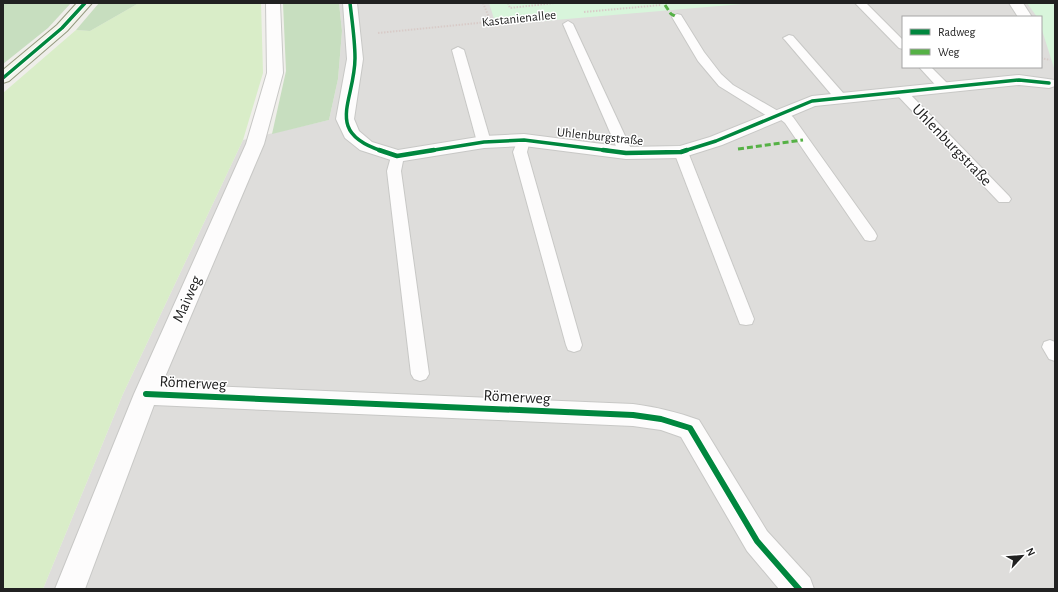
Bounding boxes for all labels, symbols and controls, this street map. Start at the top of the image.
street label: Kastanienallee [481,9,557,29]
legend [902,16,1042,68]
text: Radweg [938,26,975,38]
text: Weg [938,46,960,58]
street label: Uhlenburgstraße [909,101,995,189]
street label: Uhlenburgstraße [556,126,644,148]
street label: Maiweg [170,273,204,325]
street label: Römerweg [159,373,227,393]
street label: Römerweg [483,387,551,407]
north arrow [1002,536,1042,576]
text: N [1024,546,1037,558]

